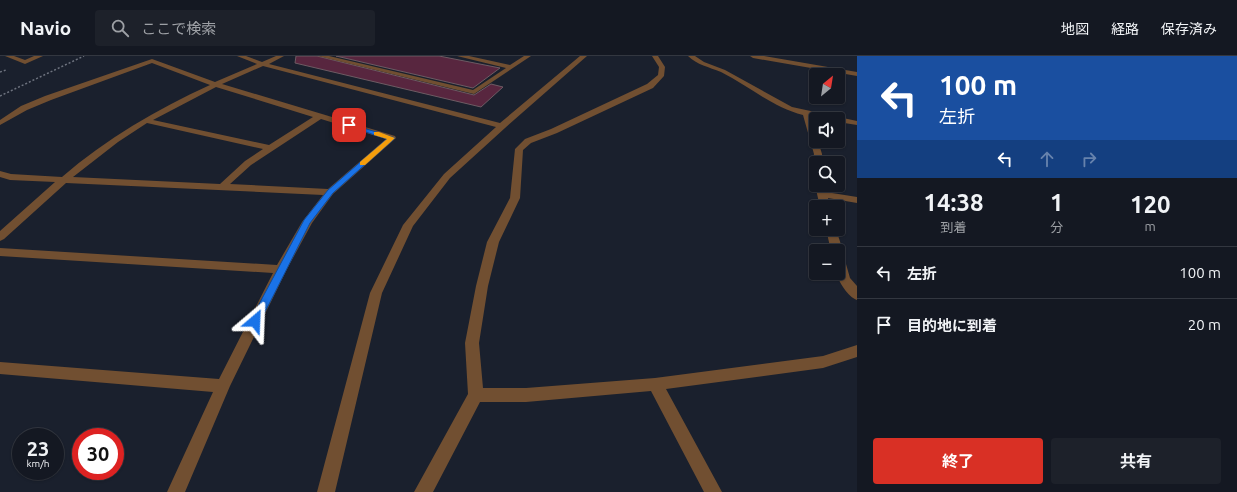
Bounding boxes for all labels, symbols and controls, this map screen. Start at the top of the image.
search box [95,10,375,46]
text: Navio [20,17,71,39]
icon: search [109,17,131,39]
text: ここで検索 [141,20,216,37]
text: 地図 [1061,21,1089,37]
text: 経路 [1111,21,1139,37]
text: 保存済み [1161,21,1217,37]
north arrow [809,68,845,104]
map controls [809,68,845,280]
text: 100 m [939,69,1017,100]
icon: left [873,72,925,124]
text: 左折 [939,106,975,126]
pin [332,108,366,142]
button: sound [809,112,845,148]
icon: arrive [338,114,360,136]
icon: left [994,148,1016,170]
icon: ahead [1036,148,1058,170]
icon: right [1078,148,1100,170]
button: search [809,156,845,192]
text: 14:38 [923,189,984,216]
text: 1 [1050,189,1063,216]
text: 120 [1130,191,1171,218]
button: + [809,200,845,236]
text: m [1145,219,1156,233]
text: 到着 [940,220,966,234]
text: 分 [1050,220,1063,234]
button: − [809,244,845,280]
icon: left [873,262,895,284]
text: 100 m [1179,264,1221,281]
text: 左折 [907,265,937,282]
position arrow [234,300,276,342]
icon: arrive [873,314,895,336]
text: 20 m [1188,316,1221,333]
text: 目的地に到着 [907,317,997,334]
speed limit sign: 30 [72,428,124,480]
text: 23 [27,437,49,460]
button: 終了 [873,438,1043,484]
button: 共有 [1051,438,1221,484]
text: km/h [26,458,50,469]

